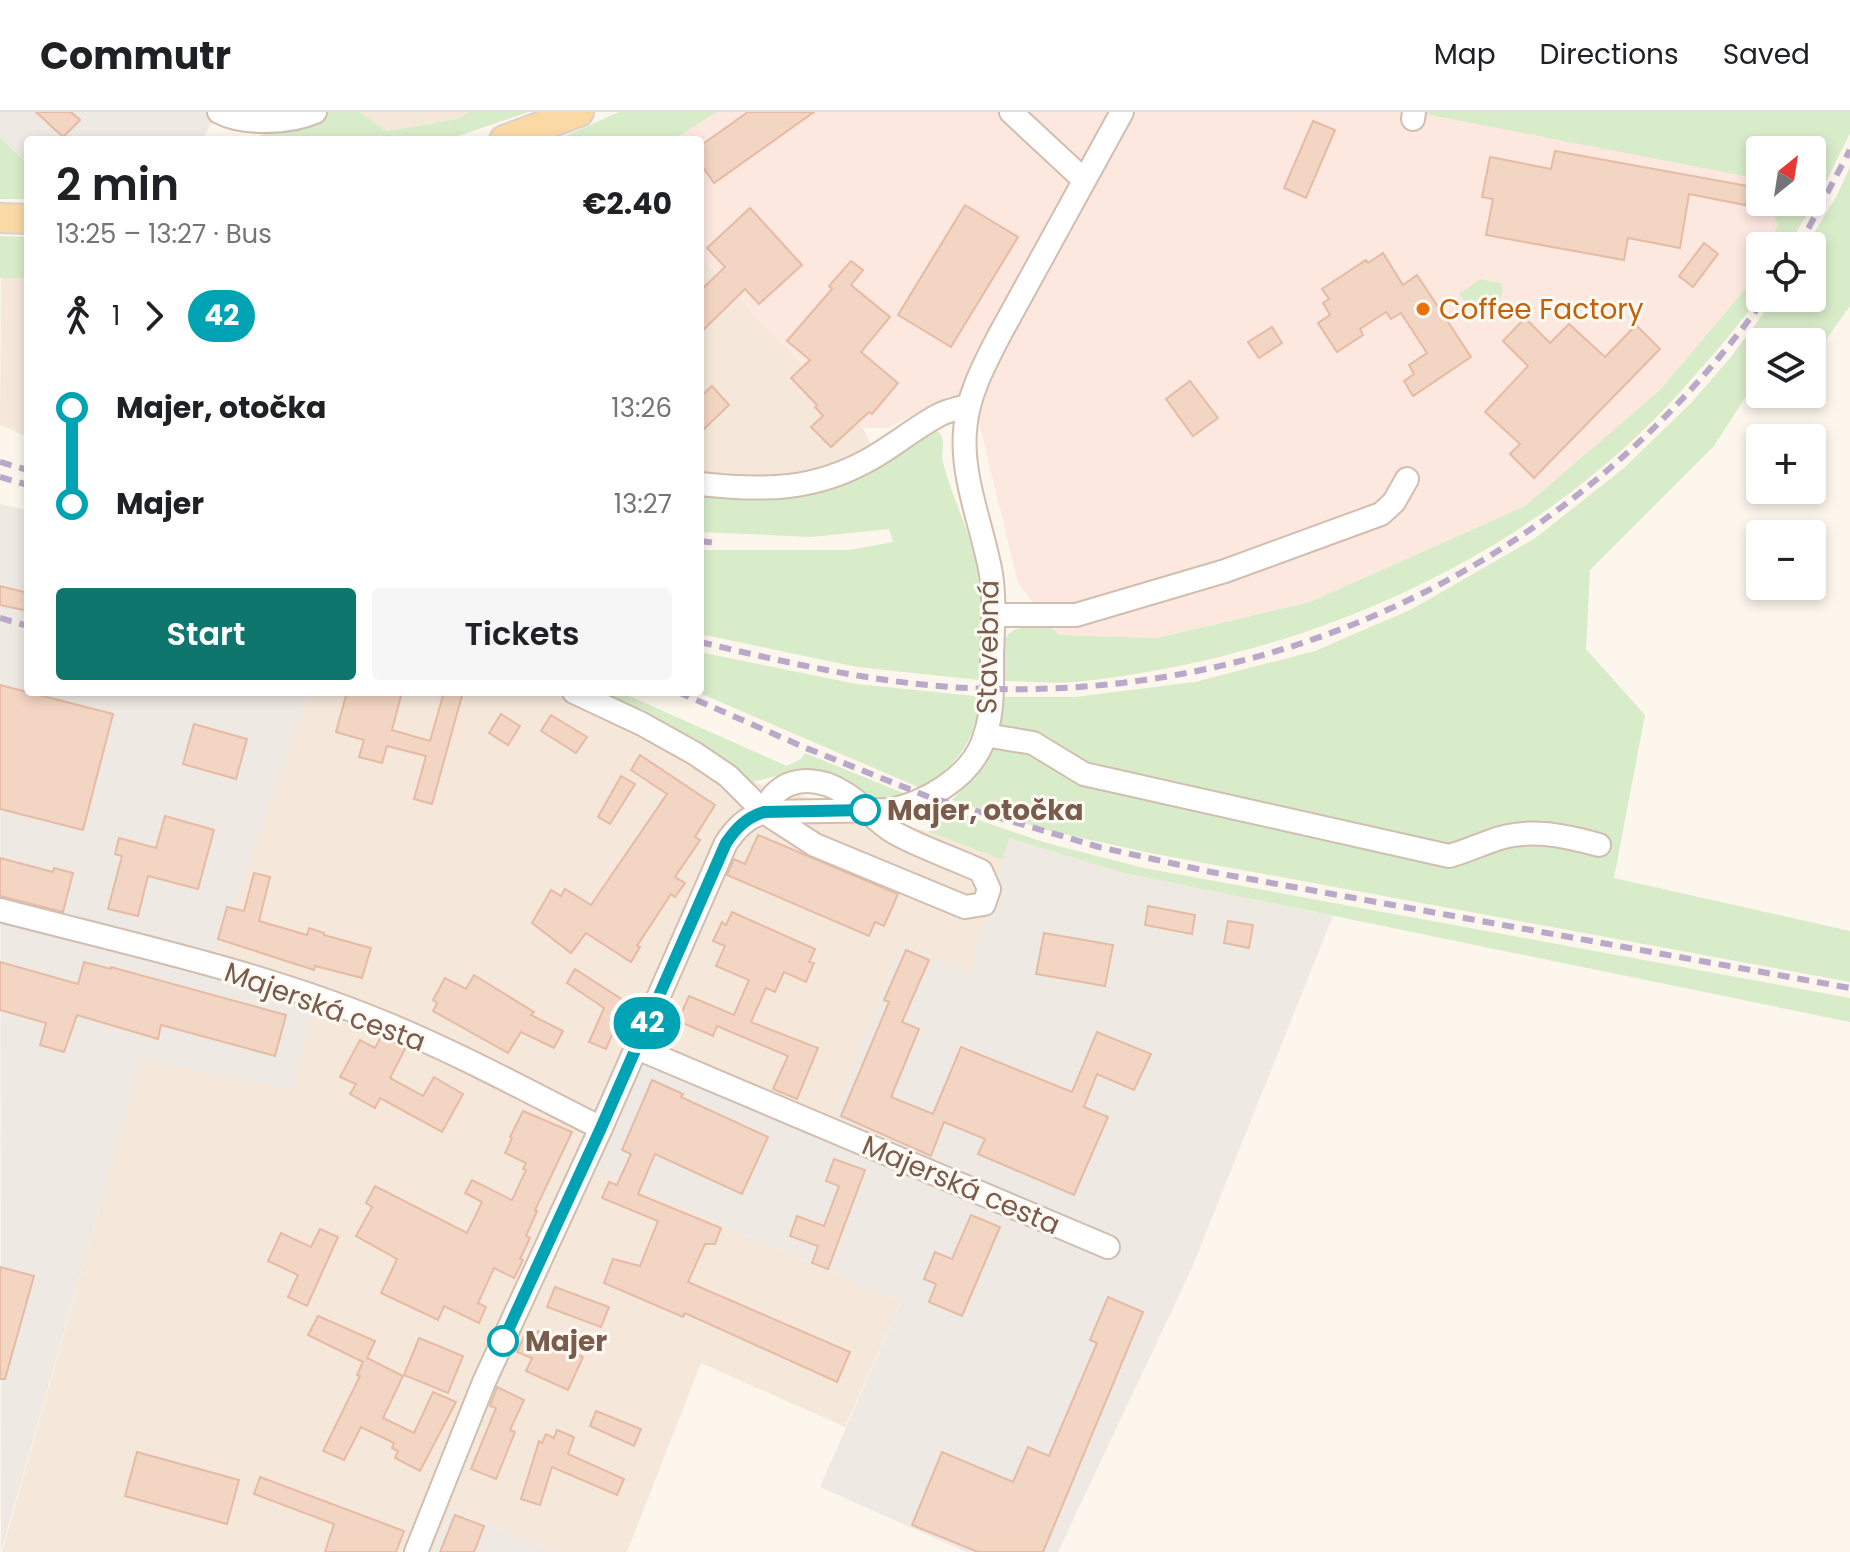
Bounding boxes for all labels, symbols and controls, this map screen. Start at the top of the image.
text: Commutr [40,29,231,82]
text: Map [1434,35,1496,74]
text: Directions [1540,35,1679,74]
text: Saved [1723,35,1810,74]
north arrow [1746,136,1826,216]
map controls [1746,136,1826,600]
text: 2 min [56,154,179,215]
text: €2.40 [583,182,672,225]
text: 13:25 – 13:27 · Bus [56,216,272,252]
button: locate [1746,232,1826,312]
place label: Coffee Factory [1439,290,1644,329]
icon: walk [56,294,100,338]
icon: forward [132,294,176,338]
text: 42 [204,296,239,335]
text: 1 [112,298,120,334]
marker: Coffee Factory [1414,300,1432,318]
button: layers [1746,328,1826,408]
text: Majer, otočka [116,386,326,429]
text: 13:26 [611,390,672,426]
button: + [1746,424,1826,504]
text: Majer [116,482,204,525]
text: 13:27 [614,486,672,522]
button: − [1746,520,1826,600]
street label: Stavebná [967,579,1009,715]
button: Start [56,588,356,680]
button: Tickets [372,588,672,680]
place label: Majer, otočka [887,791,1083,830]
marker: Majer, otočka [850,795,880,825]
street label: Majerská cesta [219,953,431,1061]
line badge: 42 [611,997,683,1049]
text: 42 [630,1003,664,1042]
street label: Majerská cesta [856,1126,1066,1244]
place label: Majer [525,1322,607,1361]
marker: Majer [488,1326,518,1356]

